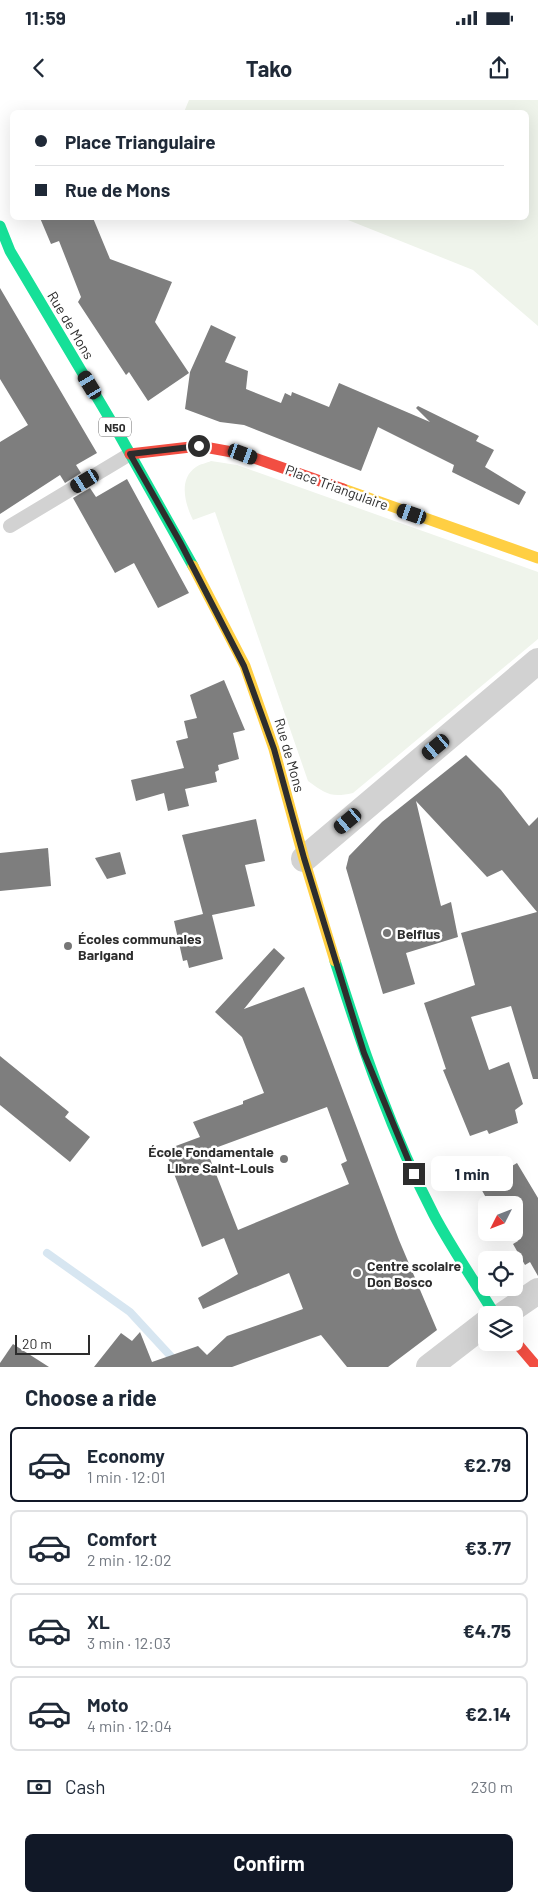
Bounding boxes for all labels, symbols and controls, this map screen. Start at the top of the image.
text: 11:59 [25,6,66,29]
icon: back [25,54,53,82]
icon: share [485,54,513,82]
text: Tako [246,55,292,81]
text: Place Triangulaire [65,130,216,153]
text: Rue de Mons [65,178,170,201]
street label: Rue de Mons [44,288,98,362]
car [75,368,104,402]
road number: N50 [99,418,131,437]
route start [188,435,210,457]
car [226,442,259,466]
street label: Place Triangulaire [283,461,391,513]
car [68,467,101,495]
car [395,502,428,526]
street label: Rue de Mons [271,716,309,794]
car [419,732,452,762]
car [331,806,364,836]
place label: Belfius [397,925,440,942]
marker: Belfius [381,927,393,939]
place label: Écoles communales Barigand [78,930,201,963]
marker: Écoles communales Barigand [62,940,74,952]
place label: École Fondamentale Libre Saint-Louis [148,1143,274,1176]
marker: École Fondamentale Libre Saint-Louis [278,1153,290,1165]
callout: 1 min [432,1156,514,1192]
route end [403,1163,425,1185]
text: 1 min [454,1164,490,1183]
north arrow [478,1196,522,1241]
map controls [478,1196,523,1351]
button: locate [478,1251,523,1296]
place label: Centre scolaire Don Bosco [367,1257,462,1290]
marker: Centre scolaire Don Bosco [351,1267,363,1279]
button: layers [478,1306,523,1351]
scale bar [15,1332,90,1355]
text: 20 m [22,1335,52,1352]
text: Choose a ride [25,1384,157,1410]
icon: car [27,1442,72,1487]
text: Economy [87,1444,165,1467]
text: €2.79 [464,1453,511,1476]
text: 1 min · 12:01 [87,1467,165,1486]
icon: car [27,1525,72,1570]
text: Comfort [87,1527,157,1550]
text: €3.77 [465,1536,511,1559]
text: 2 min · 12:02 [87,1550,172,1569]
icon: car [27,1608,72,1653]
text: XL [87,1610,110,1633]
text: €4.75 [463,1619,511,1642]
text: 3 min · 12:03 [87,1633,171,1652]
icon: car [27,1691,72,1736]
text: Moto [87,1693,129,1716]
text: €2.14 [465,1702,511,1725]
text: 4 min · 12:04 [87,1716,172,1735]
icon: cash [25,1773,53,1801]
text: Cash [65,1775,106,1798]
text: 230 m [471,1777,513,1796]
button: Confirm [25,1834,513,1892]

